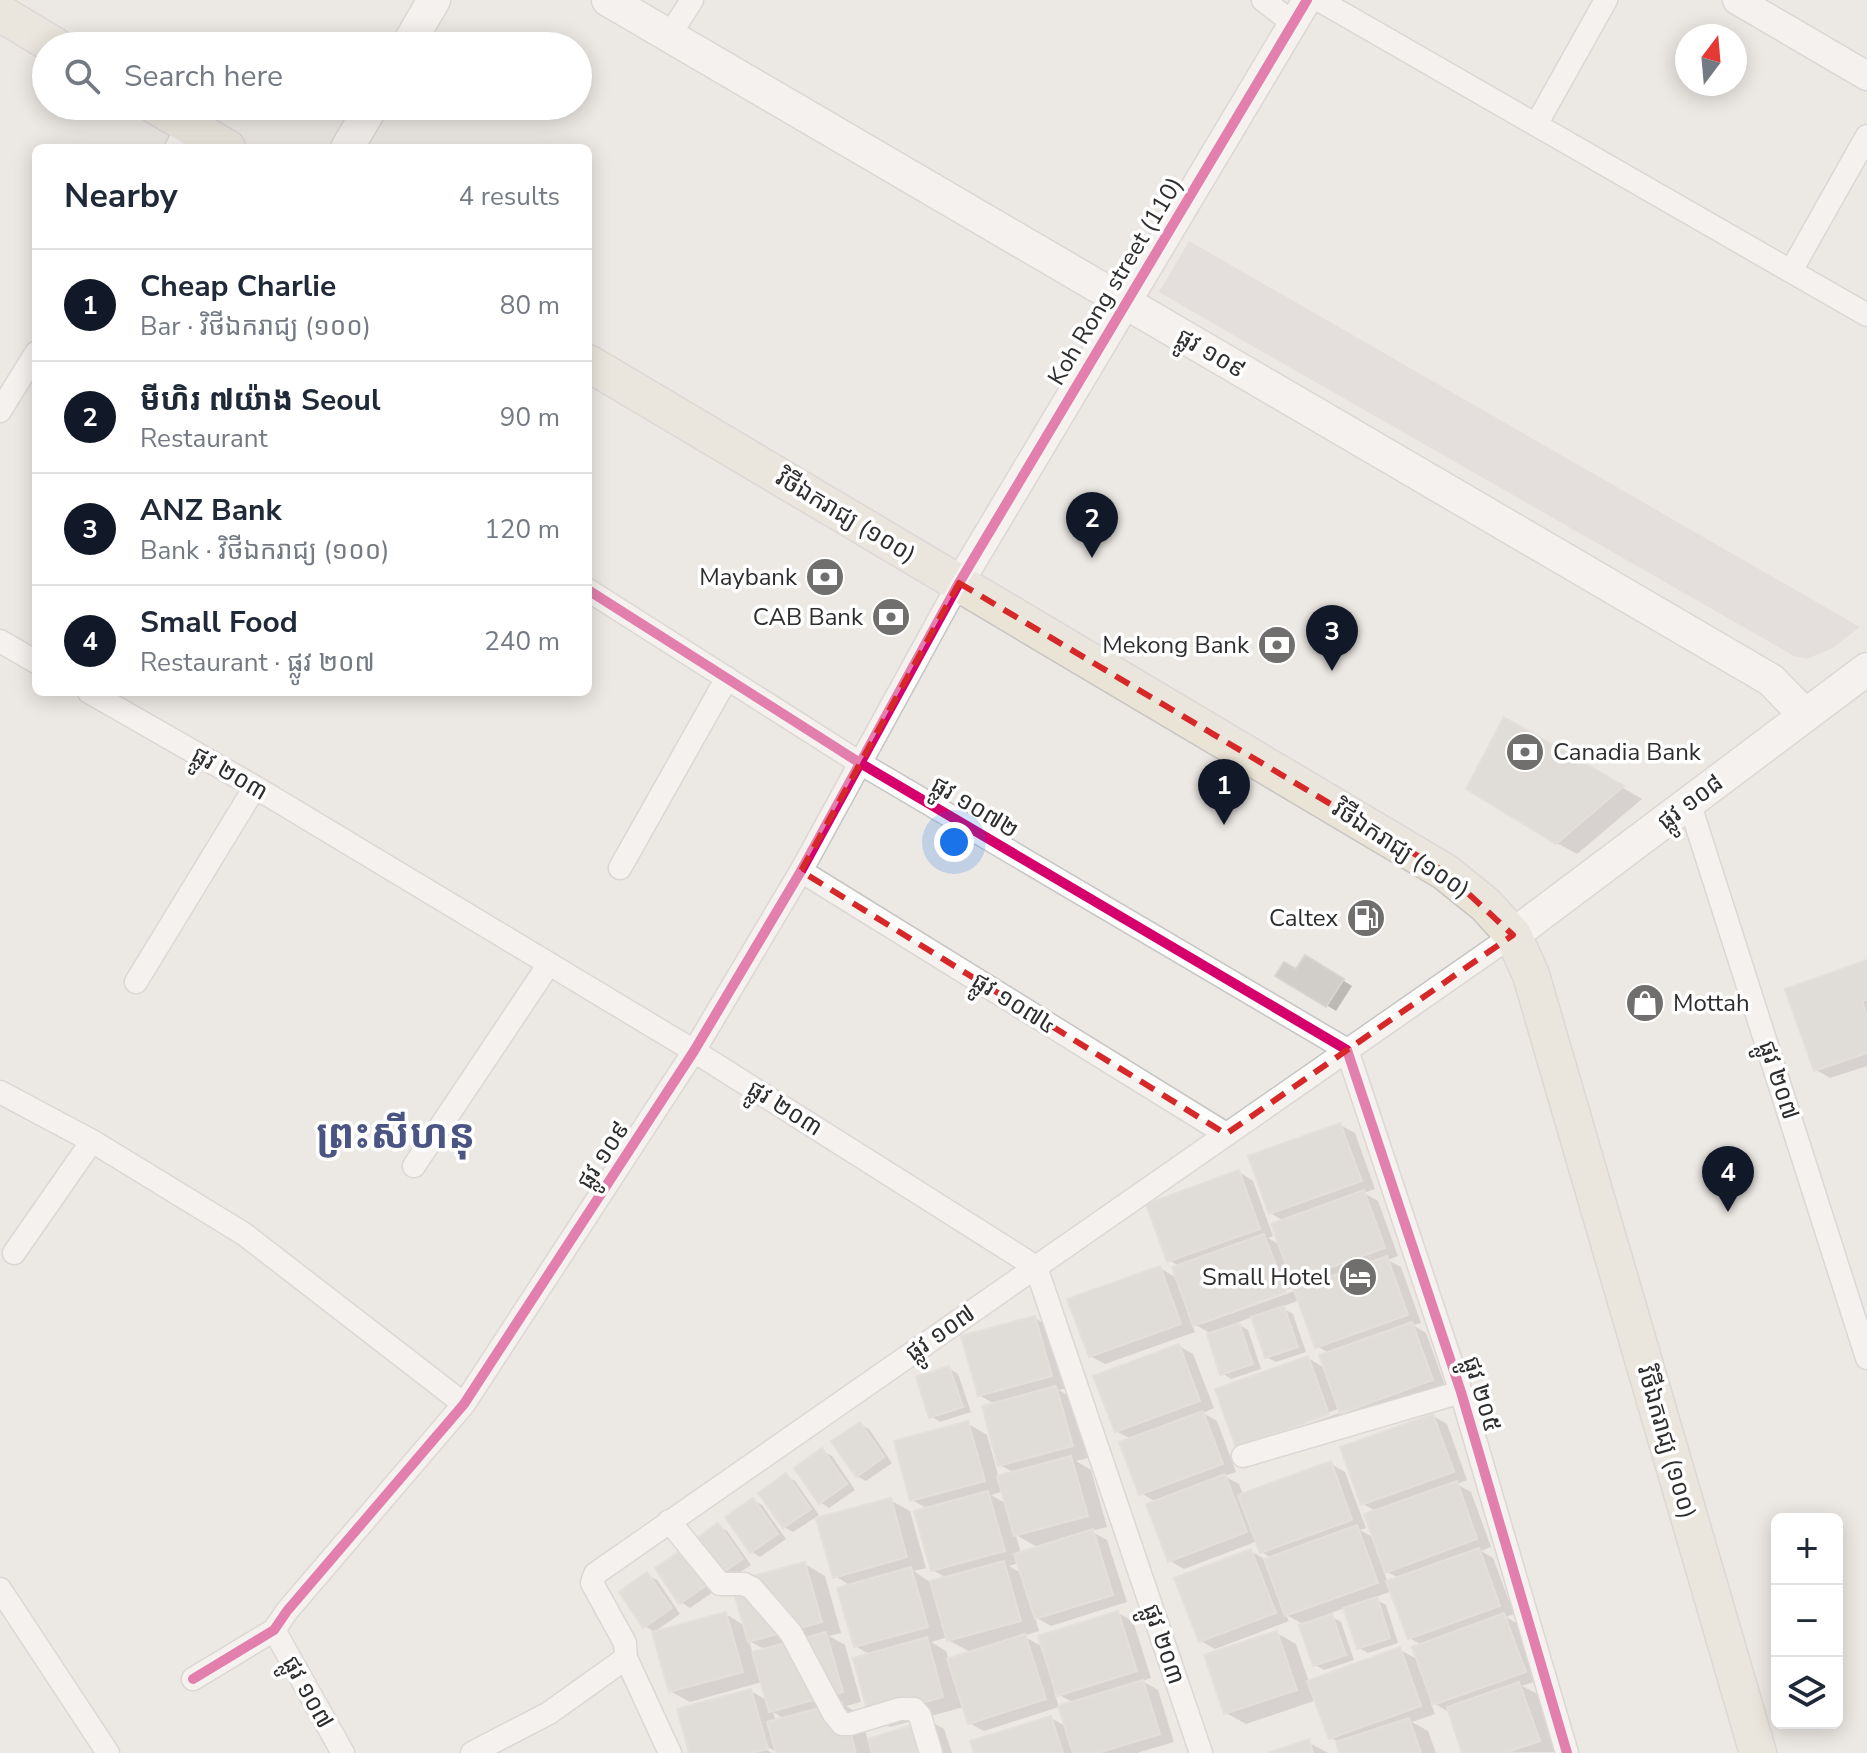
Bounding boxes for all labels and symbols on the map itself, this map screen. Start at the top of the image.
north arrow [1675,24,1747,96]
street label: Koh Rong street (110) [1040,171,1190,391]
street label: ផ្លូវ ១០៩ [1167,320,1251,391]
street label: វិថីឯករាជ្យ (១០០) [770,461,922,570]
pin: 2 [1066,492,1118,558]
bank icon: Maybank [804,556,846,598]
place label: Maybank [699,561,798,593]
bank icon: CAB Bank [870,596,912,638]
place label: CAB Bank [753,601,864,633]
pin: 3 [1306,605,1358,671]
bank icon: Mekong Bank [1256,624,1298,666]
place label: Mekong Bank [1102,629,1250,661]
bank icon: Canadia Bank [1504,731,1546,773]
place label: Canadia Bank [1553,736,1702,768]
street label: ផ្លូវ ២០៣ [183,738,274,813]
pin: 1 [1198,759,1250,825]
street label: ផ្លូវ ១០៨ [1650,767,1733,842]
street label: ផ្លូវ ១០៧២ [922,768,1025,851]
street label: វិថីឯករាជ្យ (១០០) [1326,792,1476,905]
your location [934,822,974,862]
fuel station icon: Caltex [1345,897,1387,939]
place label: Caltex [1269,902,1338,934]
street label: ផ្លូវ ១០៧៤ [963,965,1062,1047]
shop icon: Mottah [1624,982,1666,1024]
place label: Mottah [1673,987,1750,1019]
street label: ផ្លូវ ២០៧ [1745,1036,1807,1125]
street label: ផ្លូវ ២០៣ [738,1072,829,1149]
district label: ព្រះសីហនុ [317,1108,475,1162]
street label: ផ្លូវ ១០៩ [569,1115,642,1198]
pin: 4 [1702,1146,1754,1212]
hotel icon: Small Hotel [1337,1256,1379,1298]
place label: Small Hotel [1202,1261,1330,1293]
street label: ផ្លូវ ១០៧ [899,1297,985,1374]
street label: ផ្លូវ ២០៥ [1449,1352,1509,1438]
street label: វិថីឯករាជ្យ (១០០) [1630,1361,1704,1522]
street label: ផ្លូវ ២០៣ [1130,1599,1193,1691]
street label: ផ្លូវ ១០៧ [270,1650,341,1737]

